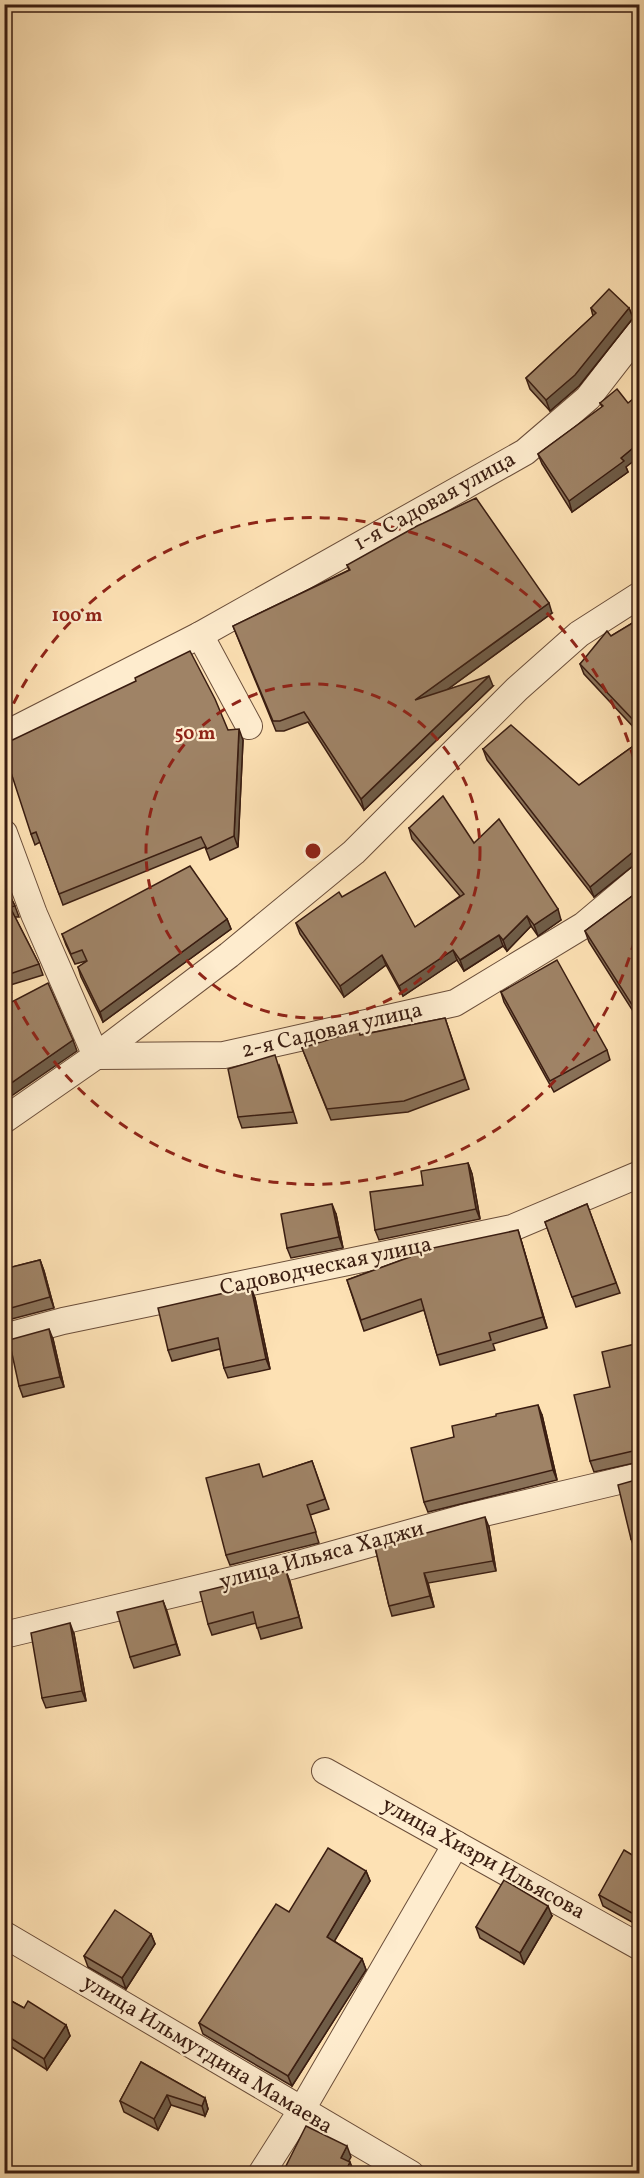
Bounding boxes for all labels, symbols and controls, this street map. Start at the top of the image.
street label: 1-я Садовая улица [348,445,522,559]
text: 100 m [52,604,102,629]
text: 50 m [175,722,215,747]
centre of rings [303,841,323,861]
street label: 2-я Садовая улица [238,995,426,1067]
street label: Садоводческая улица [217,1229,435,1305]
street label: улица Ильяса Хаджи [216,1514,428,1598]
street label: улица Хизри Ильясова [376,1790,590,1928]
street label: улица Ильмутдина Мамаева [76,1968,338,2142]

